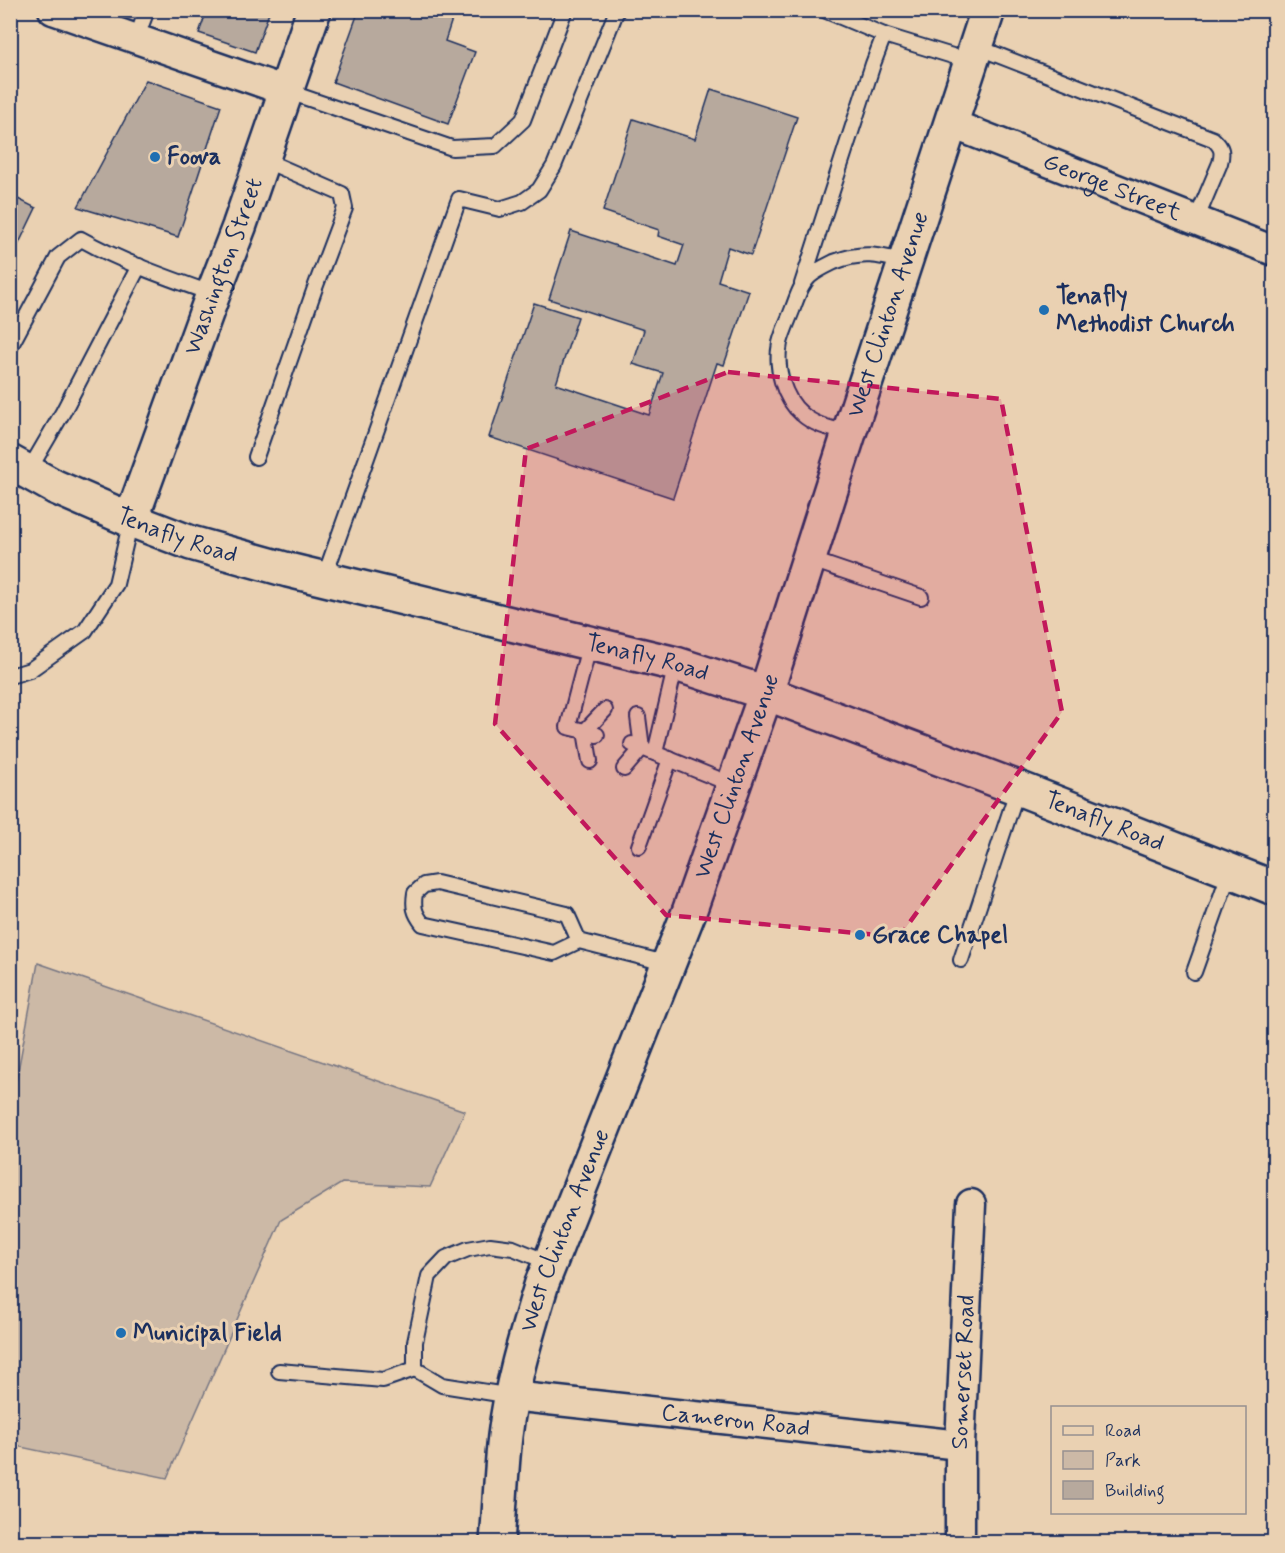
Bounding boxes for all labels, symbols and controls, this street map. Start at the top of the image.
place label: Foova [167,142,221,173]
street label: George Street [1038,146,1186,228]
marker: Foova [148,150,162,164]
street label: Washington Street [177,174,270,359]
street label: West Clinton Avenue [840,207,936,421]
place label: Tenafly Methodist Church [1056,281,1235,340]
marker: Tenafly Methodist Church [1037,303,1051,317]
street label: Tenafly Road [112,500,241,571]
street label: Tenafly Road [582,627,713,689]
street label: West Clinton Avenue [686,670,787,883]
street label: Tenafly Road [1040,784,1169,859]
place label: Grace Chapel [872,920,1008,951]
marker: Grace Chapel [853,928,867,942]
street label: West Clinton Avenue [513,1124,617,1336]
street label: Somerset Road [944,1294,982,1450]
place label: Municipal Field [133,1318,282,1349]
marker: Municipal Field [114,1326,128,1340]
street label: Cameron Road [660,1397,812,1444]
legend [1051,1406,1246,1514]
text: Road [1105,1419,1141,1443]
text: Park [1105,1449,1141,1473]
text: Building [1105,1479,1165,1505]

